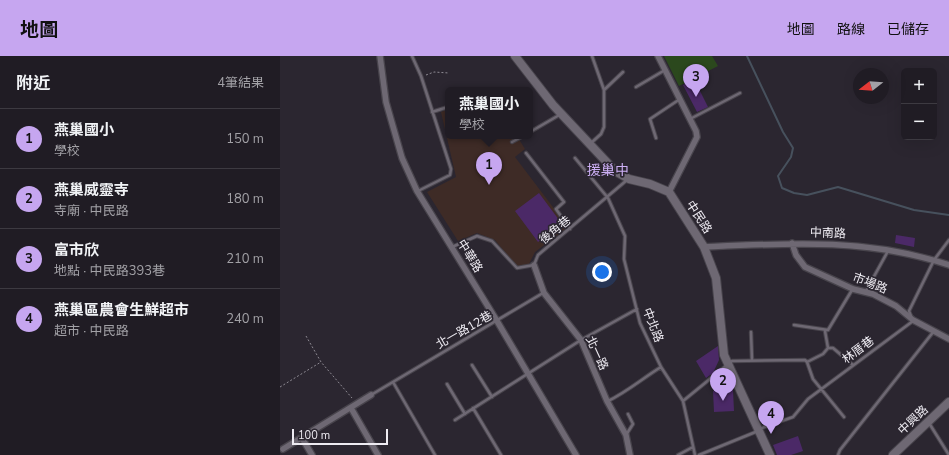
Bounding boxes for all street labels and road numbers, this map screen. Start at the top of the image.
street label: 中民路 [682,198,716,236]
street label: 後角巷 [536,212,574,248]
street label: 中南路 [810,224,846,242]
street label: 中華路 [454,236,486,276]
street label: 市場路 [850,269,890,297]
street label: 中北路 [639,305,667,345]
street label: 北一路12巷 [433,307,495,353]
street label: 北一路 [582,333,612,373]
street label: 林厝巷 [839,333,877,367]
street label: 中興路 [894,402,932,438]

